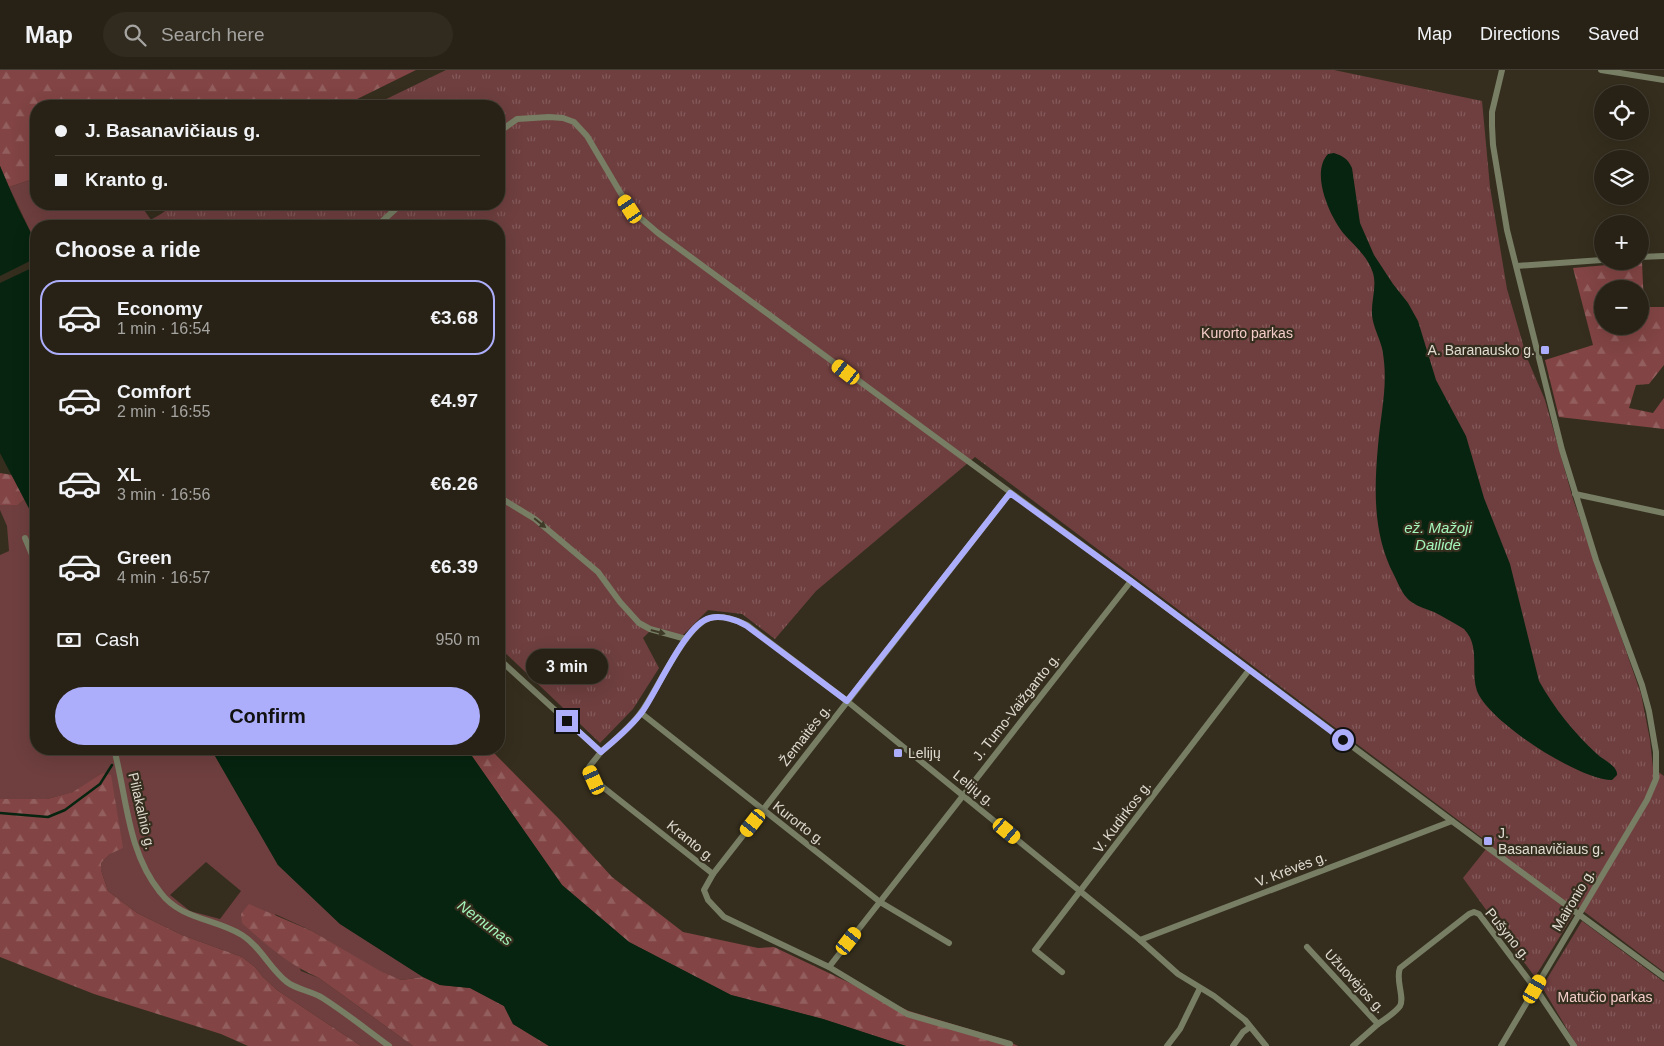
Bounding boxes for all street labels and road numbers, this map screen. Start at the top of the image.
street label: J. Tumo-Vaižganto g. [969,650,1063,764]
street label: Žemaitės g. [776,701,834,769]
street label: Lelijų g. [950,767,998,809]
street label: Piliakalnio g. [125,771,159,851]
street label: V. Kudirkos g. [1090,778,1154,856]
street label: Kurorto g. [770,798,828,848]
street label: Kranto g. [664,817,718,865]
street label: V. Krėvės g. [1253,848,1329,890]
street label: Maironio g. [1548,866,1598,934]
street label: Pušyno g. [1482,905,1534,963]
street label: Užuovėjos g. [1322,946,1388,1016]

